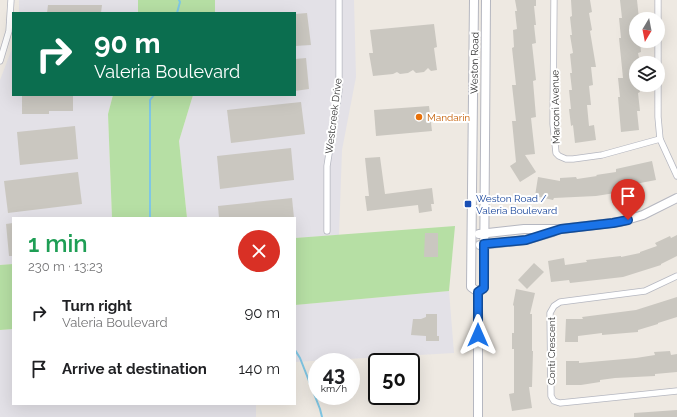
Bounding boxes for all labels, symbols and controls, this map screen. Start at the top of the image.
north arrow [629,12,665,48]
map controls [629,12,665,92]
text: 90 m [94,27,160,60]
icon: right [28,28,80,80]
street label: Weston Road [468,32,481,94]
button: layers [629,56,665,92]
text: Valeria Boulevard [94,61,240,82]
street label: Marconi Avenue [549,70,562,144]
street label: Westcreek Drive [323,78,344,154]
marker: Mandarin [414,112,424,122]
place label: Mandarin [427,112,470,123]
pin [611,179,645,220]
icon: arrive [617,185,639,207]
place label: Weston Road / Valeria Boulevard [476,193,557,216]
marker: Weston Road / Valeria Boulevard [463,199,473,209]
text: 1 min [28,229,88,258]
button: close [238,230,280,272]
text: 230 m · 13:23 [28,259,103,274]
text: Turn right [62,297,132,315]
icon: right [28,302,50,324]
text: 90 m [244,304,280,322]
position arrow [457,314,499,356]
text: Valeria Boulevard [62,315,168,330]
street label: Conti Crescent [546,316,557,385]
speed limit sign: 50 [368,353,420,405]
icon: arrive [28,358,50,380]
text: Arrive at destination [62,360,207,378]
text: 140 m [239,360,280,378]
text: 43 [323,362,345,386]
text: km/h [321,383,347,394]

